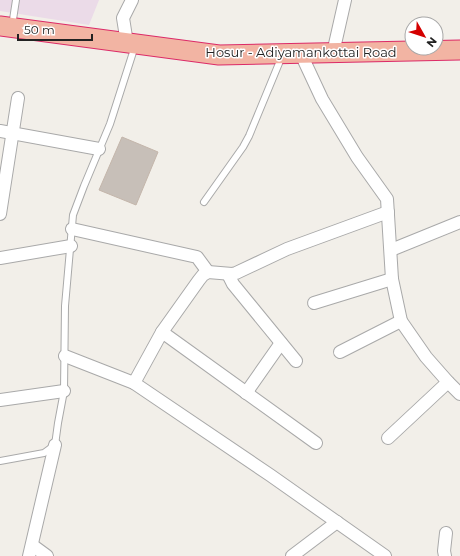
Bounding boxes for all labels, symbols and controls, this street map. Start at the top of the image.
scale bar [18,16,92,42]
north arrow [404,16,444,56]
text: 50 m [24,22,55,37]
text: N [424,34,440,50]
street label: Hosur - Adiyamankottai Road [205,44,397,60]

